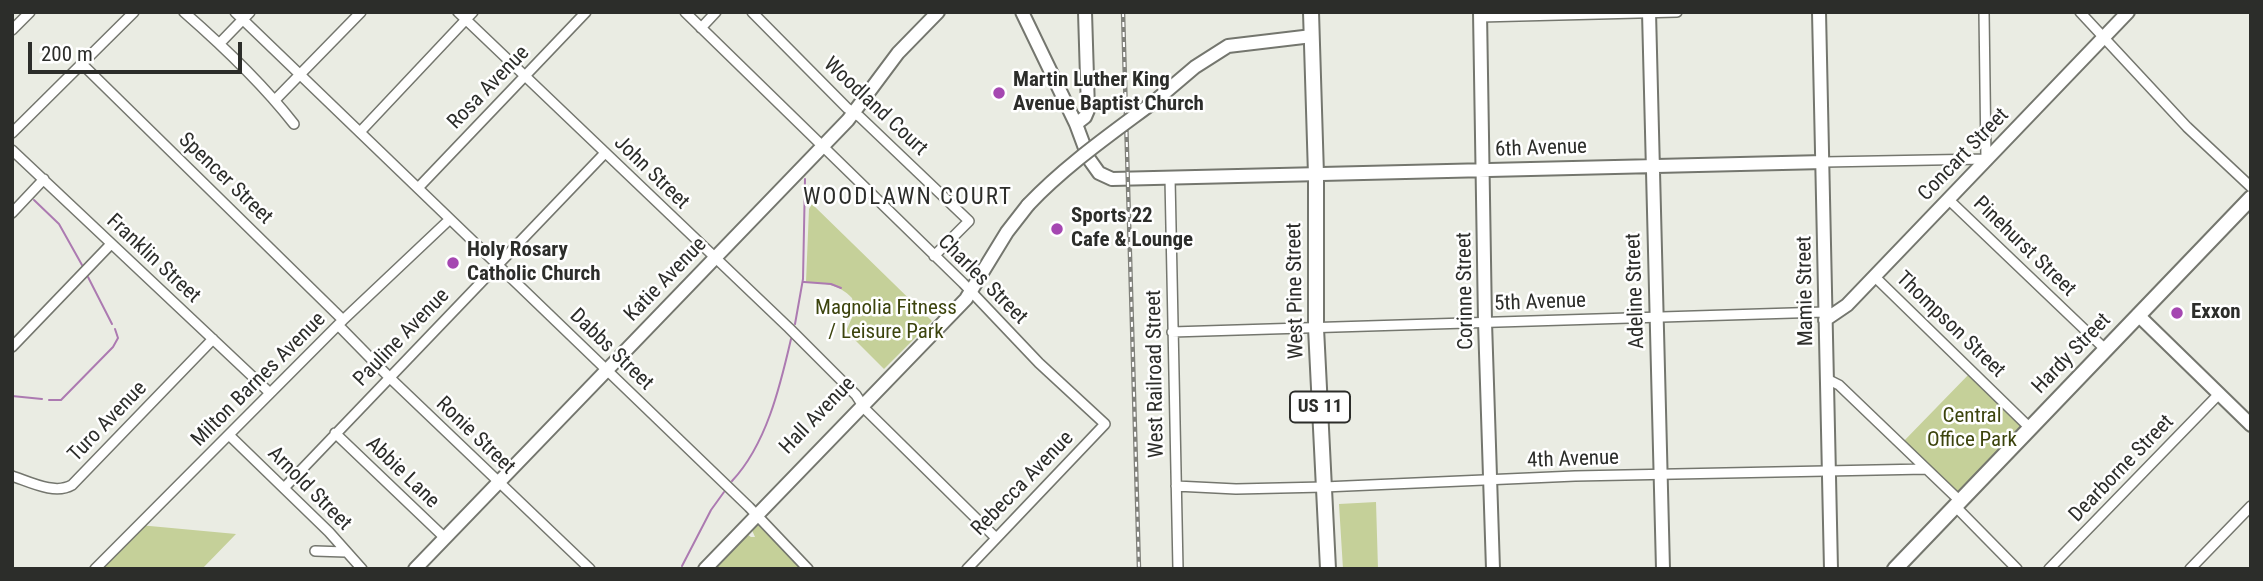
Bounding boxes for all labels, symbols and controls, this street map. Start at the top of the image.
scale bar [32,28,245,72]
street label: Rosa Avenue [443,41,535,135]
text: 200 m [41,42,93,66]
street label: Woodland Court [818,52,932,162]
place label: Martin Luther King Avenue Baptist Church [1013,68,1204,118]
marker: Martin Luther King Avenue Baptist Church [991,85,1007,101]
street label: Concart Street [1913,103,2015,207]
street label: Spencer Street [173,128,277,230]
street label: John Street [608,131,694,215]
street label: 6th Avenue [1495,135,1587,163]
district label: WOODLAWN COURT [805,184,1011,212]
street label: Pinehurst Street [1967,192,2081,302]
place label: Sports 22 Cafe & Lounge [1071,204,1193,254]
street label: Franklin Street [101,209,205,309]
marker: Sports 22 Cafe & Lounge [1049,221,1065,237]
street label: West Pine Street [1282,222,1310,360]
street label: Charles Street [932,230,1032,330]
street label: Corinne Street [1452,232,1480,350]
street label: Katie Avenue [620,233,712,327]
street label: Adeline Street [1621,233,1651,349]
street label: Mamie Street [1792,236,1820,346]
place label: Holy Rosary Catholic Church [467,238,601,288]
marker: Holy Rosary Catholic Church [445,255,461,271]
street label: Thompson Street [1890,267,2010,383]
street label: Pauline Avenue [349,284,455,392]
street label: 5th Avenue [1494,289,1586,317]
street label: West Railroad Street [1142,290,1170,458]
park label: Magnolia Fitness / Leisure Park [815,296,957,346]
place label: Exxon [2191,300,2241,326]
street label: Dabbs Street [564,304,658,396]
marker: Exxon [2169,305,2185,321]
street label: Milton Barnes Avenue [187,308,331,452]
street label: Hardy Street [2027,308,2117,400]
street label: Hall Avenue [775,372,861,460]
street label: Turo Avenue [63,377,153,467]
street label: Ronie Street [430,392,520,480]
road number: US 11 [1290,392,1350,422]
park label: Central Office Park [1927,404,2017,454]
street label: Dearborne Street [2064,410,2180,528]
street label: Rebecca Avenue [967,426,1079,542]
street label: Abbie Lane [360,432,444,514]
street label: Arnold Street [262,442,356,536]
street label: 4th Avenue [1527,446,1619,474]

